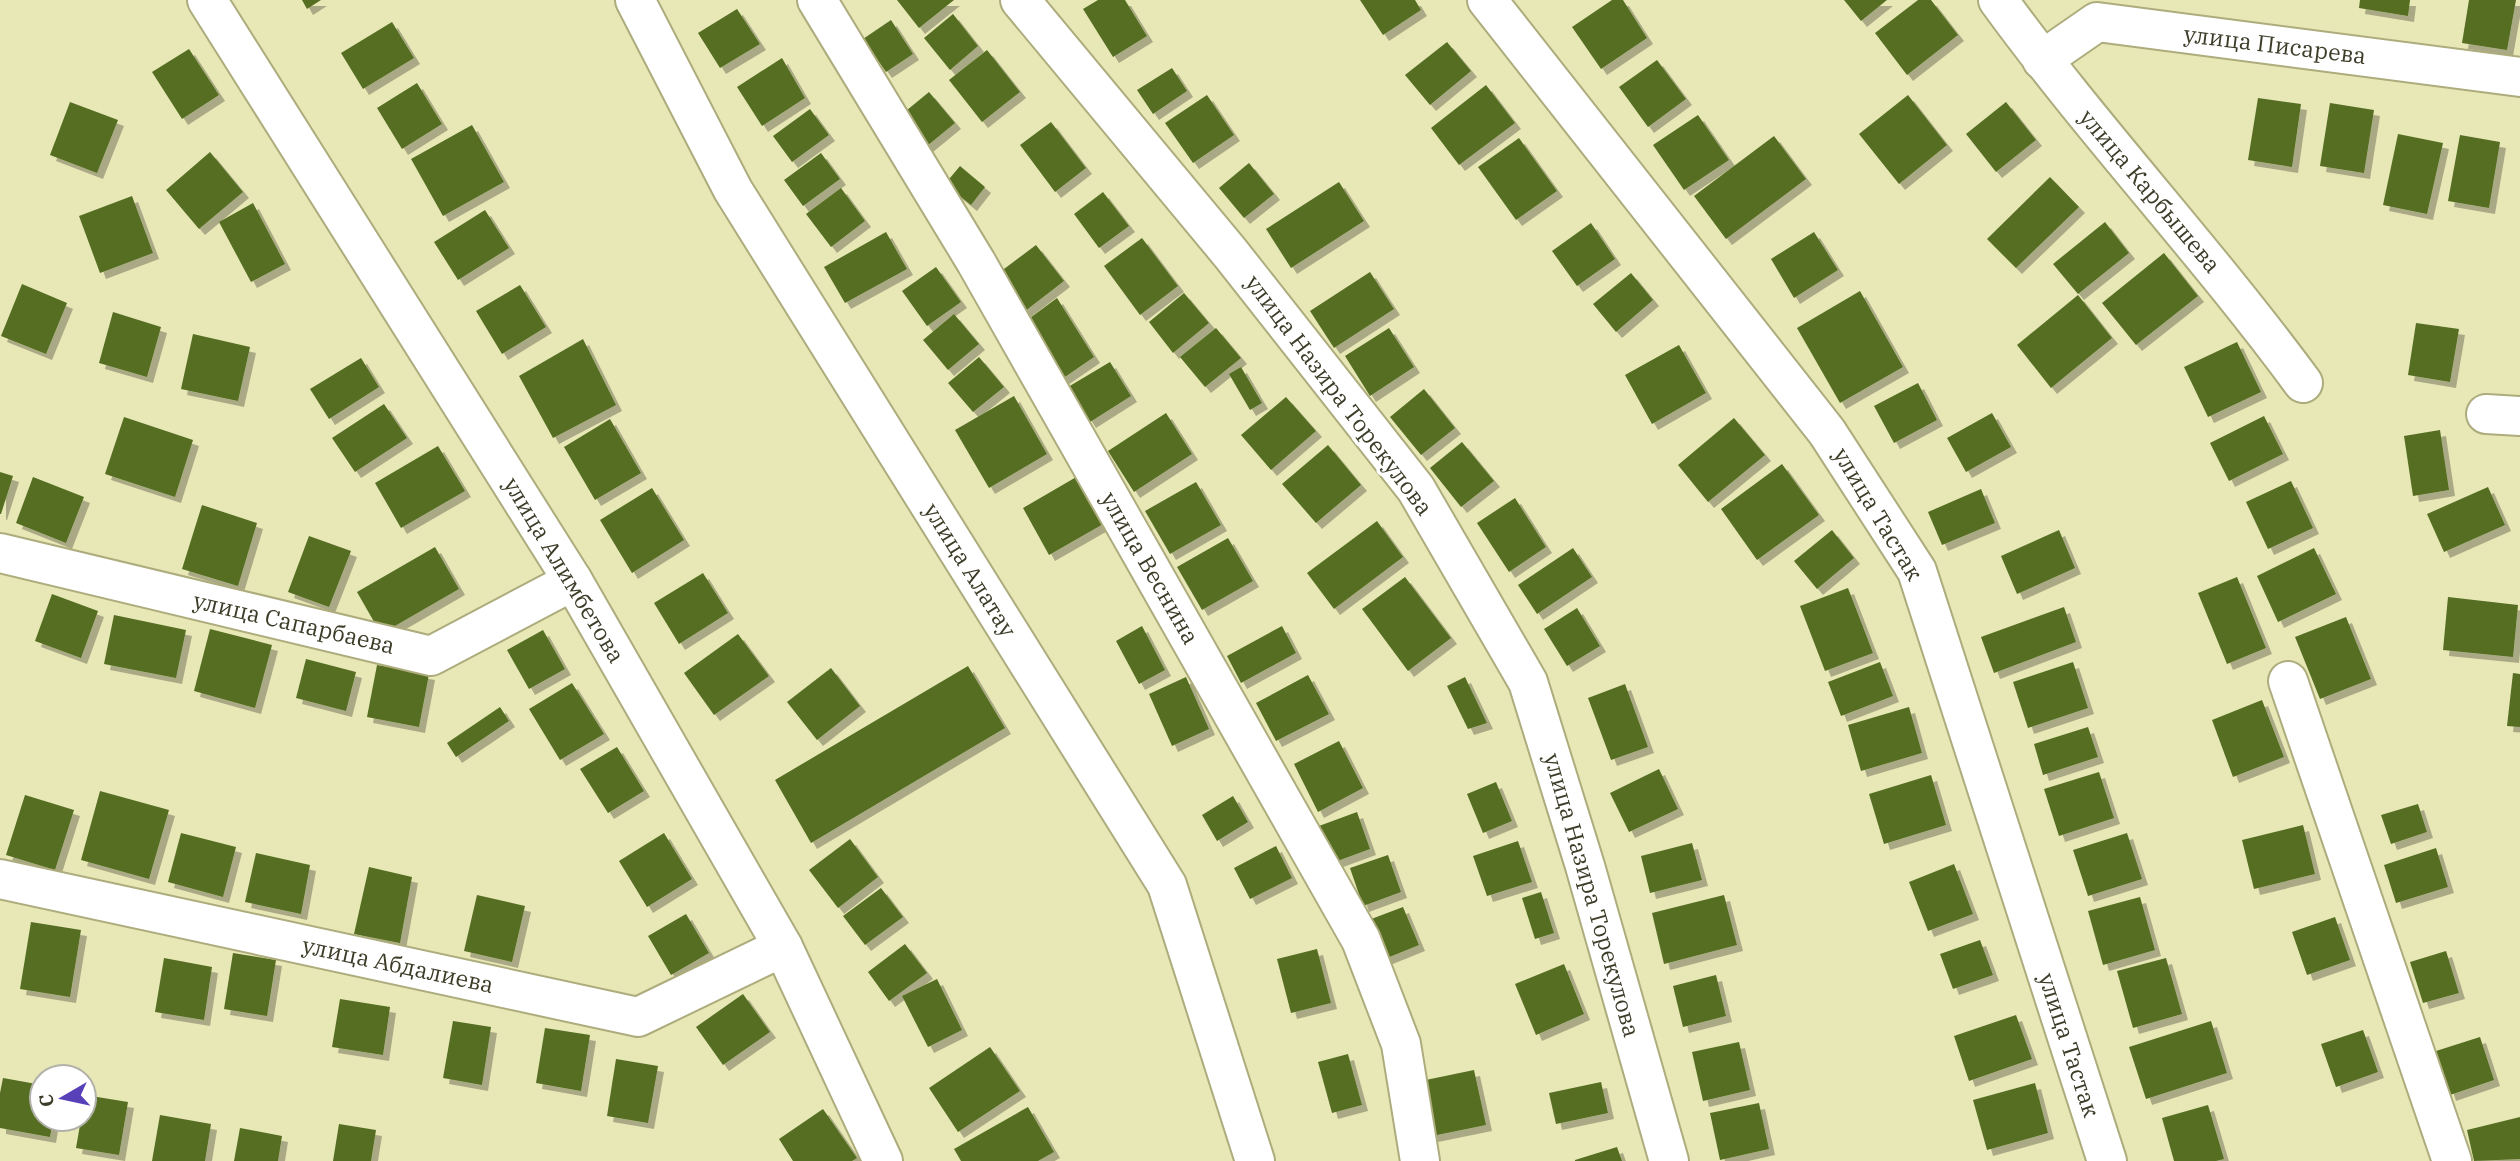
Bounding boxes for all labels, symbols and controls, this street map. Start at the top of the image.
street label: улица Писарева [2182,18,2368,70]
street label: улица Карбышева [2073,102,2228,278]
street label: улица Назира Торекулова [1239,268,1440,521]
street label: улица Тастак [1827,441,1931,586]
street label: улица Алимбетова [497,471,632,668]
street label: улица Веснина [1095,486,1207,649]
street label: улица Алатау [918,497,1024,643]
street label: улица Сапарбаева [191,584,398,660]
street label: улица Назира Торекулова [1538,749,1648,1040]
street label: улица Абдалиева [300,929,497,999]
street label: улица Тастак [2033,969,2108,1121]
north arrow [28,1063,98,1133]
text: С [33,1093,59,1109]

